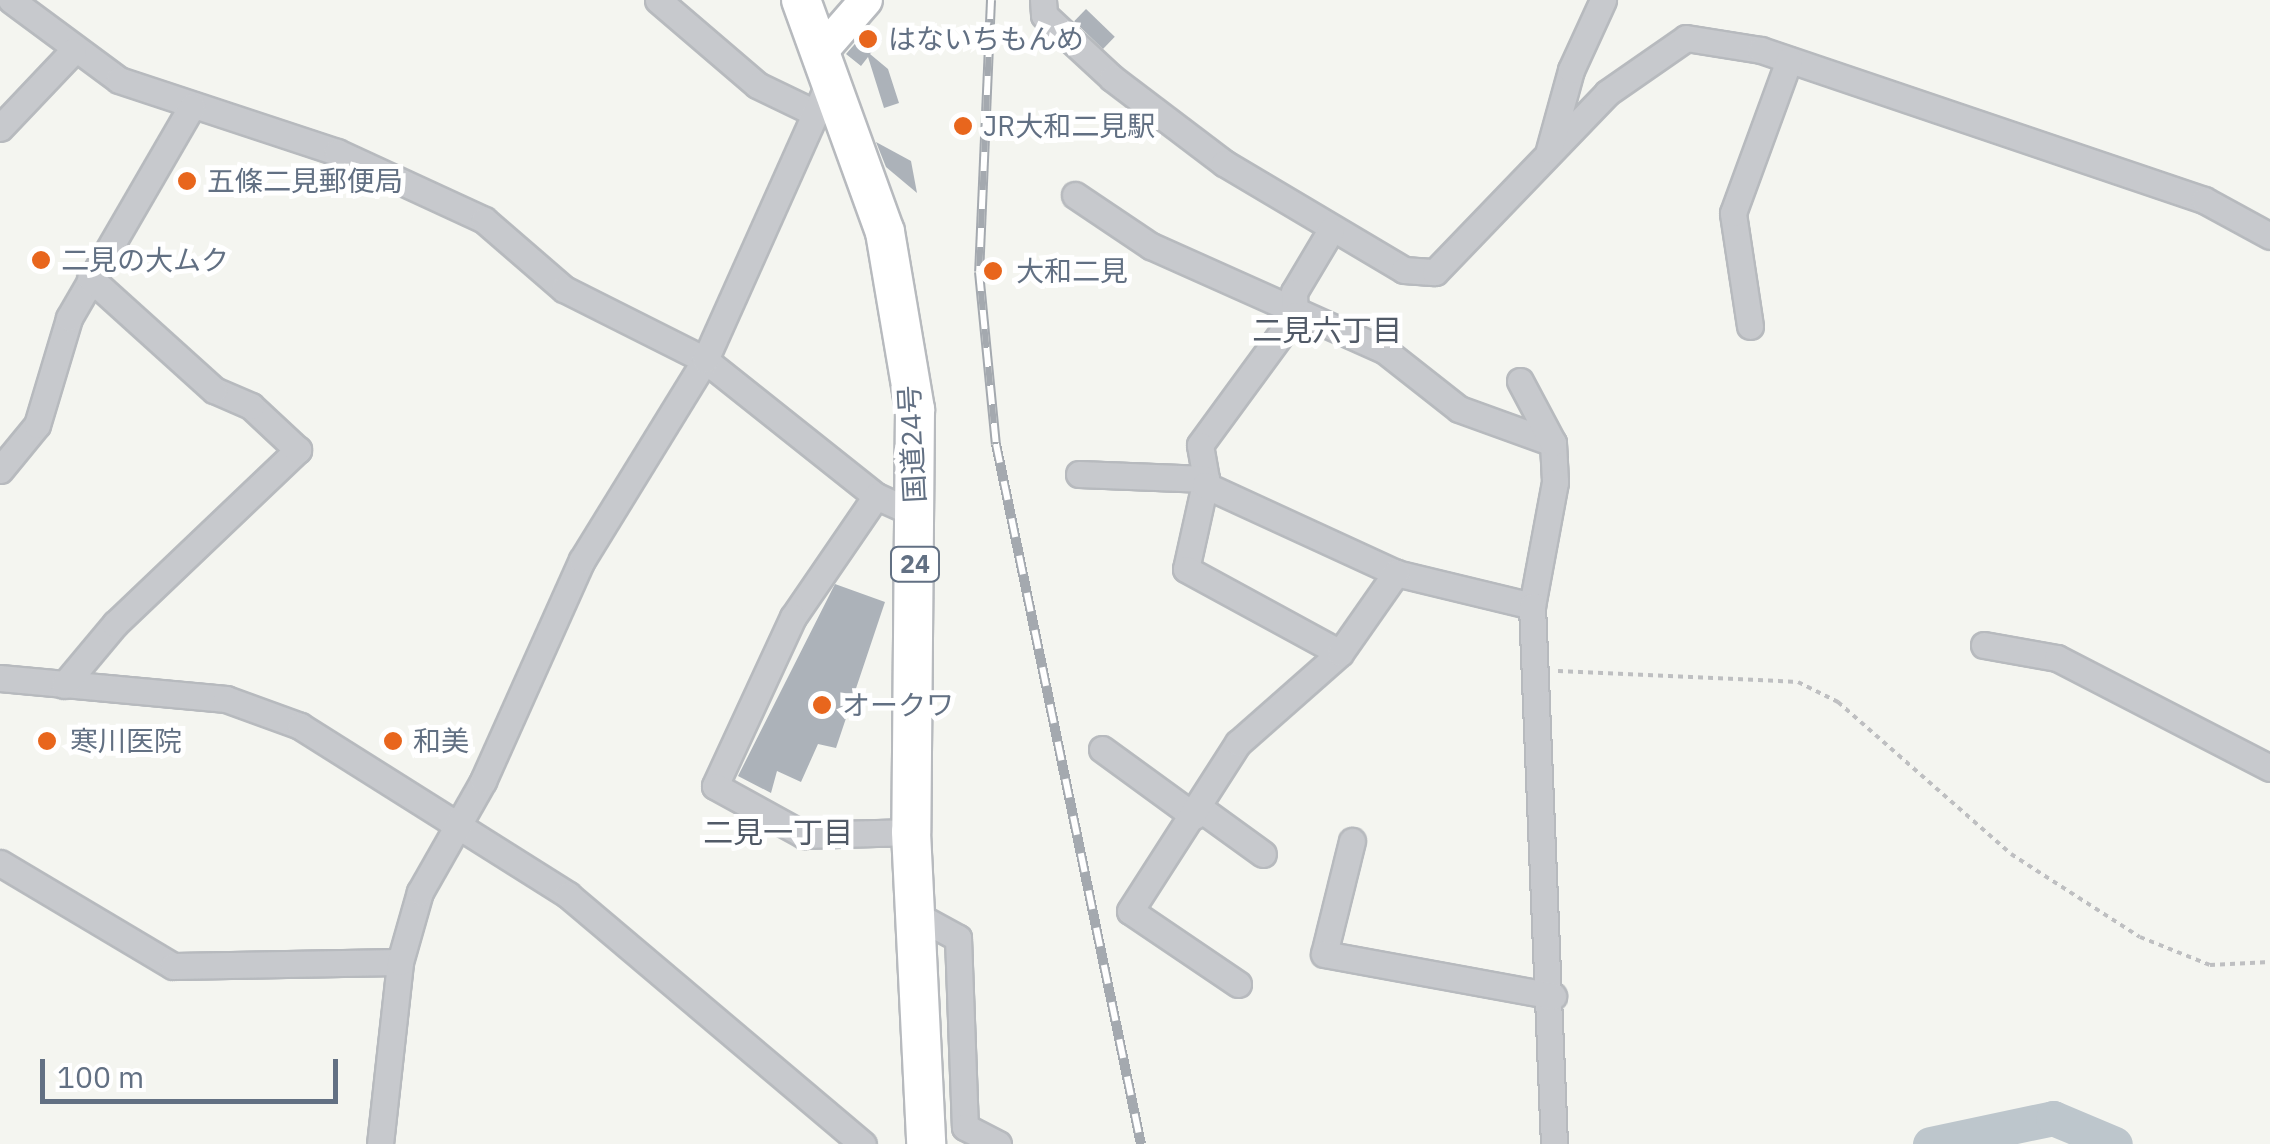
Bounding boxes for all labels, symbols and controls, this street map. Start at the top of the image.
place label: はないちもんめ [888,22,1084,56]
marker: はないちもんめ [857,28,879,50]
place label: JR大和二見駅 [983,109,1155,143]
marker: JR大和二見駅 [952,115,974,137]
place label: 五條二見郵便局 [207,164,403,198]
marker: 五條二見郵便局 [176,170,198,192]
place label: 二見の大ムク [61,243,229,277]
marker: 二見の大ムク [30,249,52,271]
place label: 大和二見 [1016,254,1128,288]
marker: 大和二見 [980,258,1006,284]
district label: 二見六丁目 [1252,312,1402,348]
street label: 国道24号 [892,384,932,504]
road number: 24 [890,544,940,584]
place label: オークワ [842,688,954,722]
marker: オークワ [811,694,833,716]
place label: 寒川医院 [70,724,182,758]
place label: 和美 [413,724,469,758]
marker: 寒川医院 [34,728,60,754]
marker: 和美 [382,730,404,752]
district label: 二見一丁目 [703,814,853,850]
scale bar [45,1039,342,1101]
text: 100 m [57,1057,144,1096]

